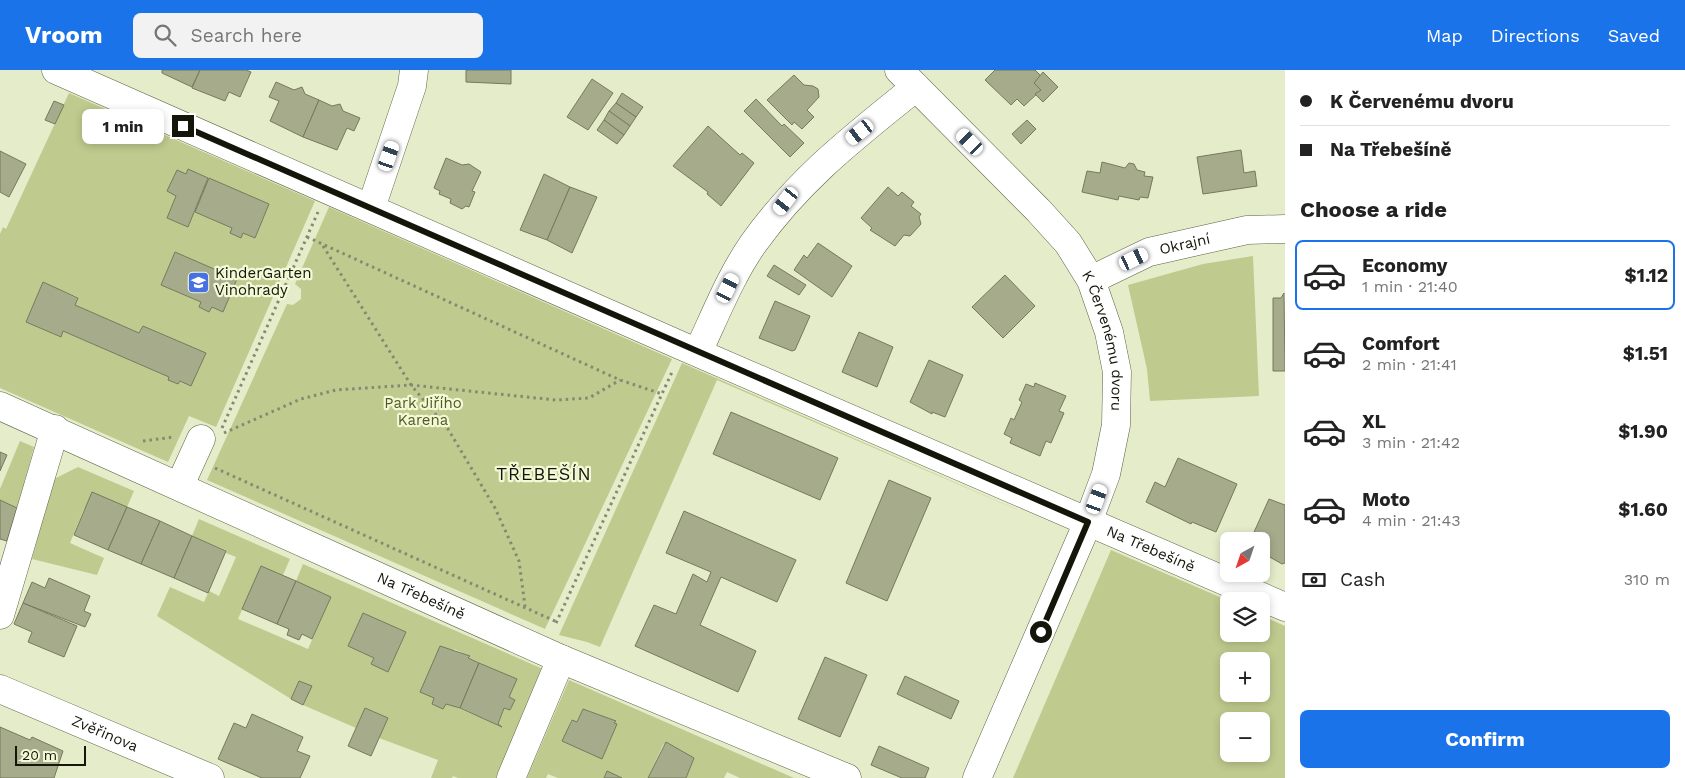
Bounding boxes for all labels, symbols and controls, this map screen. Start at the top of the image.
search box [133,13,483,58]
text: Vroom [25,21,103,49]
icon: search [151,21,179,49]
text: Search here [191,24,302,47]
text: Map [1426,25,1463,46]
text: Directions [1491,25,1580,46]
text: Saved [1608,25,1660,46]
text: K Červenému dvoru [1330,90,1514,113]
callout: 1 min [83,108,166,144]
route end [172,115,194,137]
text: 1 min [102,117,144,136]
car [843,117,876,147]
car [954,126,985,158]
text: Na Třebešíně [1330,138,1452,161]
car [377,139,400,173]
car [770,185,801,217]
text: Choose a ride [1300,197,1447,222]
street label: Okrajní [1158,230,1212,258]
car [1117,246,1150,272]
icon: car [1302,253,1347,298]
text: Economy [1362,254,1447,277]
place label: KinderGarten Vinohrady [215,264,312,299]
text: $1.12 [1625,264,1668,287]
street label: K Červenému dvoru [1078,267,1126,411]
school or university icon: KinderGarten Vinohrady [187,270,211,294]
car [714,271,741,305]
text: 1 min · 21:40 [1362,277,1458,296]
icon: car [1302,331,1347,376]
text: Comfort [1362,332,1440,355]
text: $1.51 [1623,342,1668,365]
text: 2 min · 21:41 [1362,355,1457,374]
park label: Park Jiřího Karena [384,394,462,429]
icon: car [1302,409,1347,454]
text: XL [1362,410,1386,433]
text: $1.90 [1618,420,1668,443]
text: 3 min · 21:42 [1362,433,1460,452]
district label: TŘEBEŠÍN [496,463,592,484]
car [1084,482,1109,516]
icon: car [1302,487,1347,532]
text: Moto [1362,488,1410,511]
text: $1.60 [1618,498,1668,521]
text: 4 min · 21:43 [1362,511,1461,530]
street label: Na Třebešíně [1104,522,1198,576]
north arrow [1220,532,1270,582]
map controls [1220,532,1270,762]
icon: cash [1300,566,1328,594]
street label: Na Třebešíně [374,568,468,624]
text: Cash [1340,568,1386,591]
text: 310 m [1624,570,1670,589]
button: layers [1220,592,1270,642]
route start [1030,621,1052,643]
button: + [1220,652,1270,702]
button: Confirm [1300,710,1670,768]
street label: Zvěřinova [69,712,141,756]
button: − [1220,712,1270,762]
scale bar [15,743,86,766]
text: 20 m [22,747,57,763]

